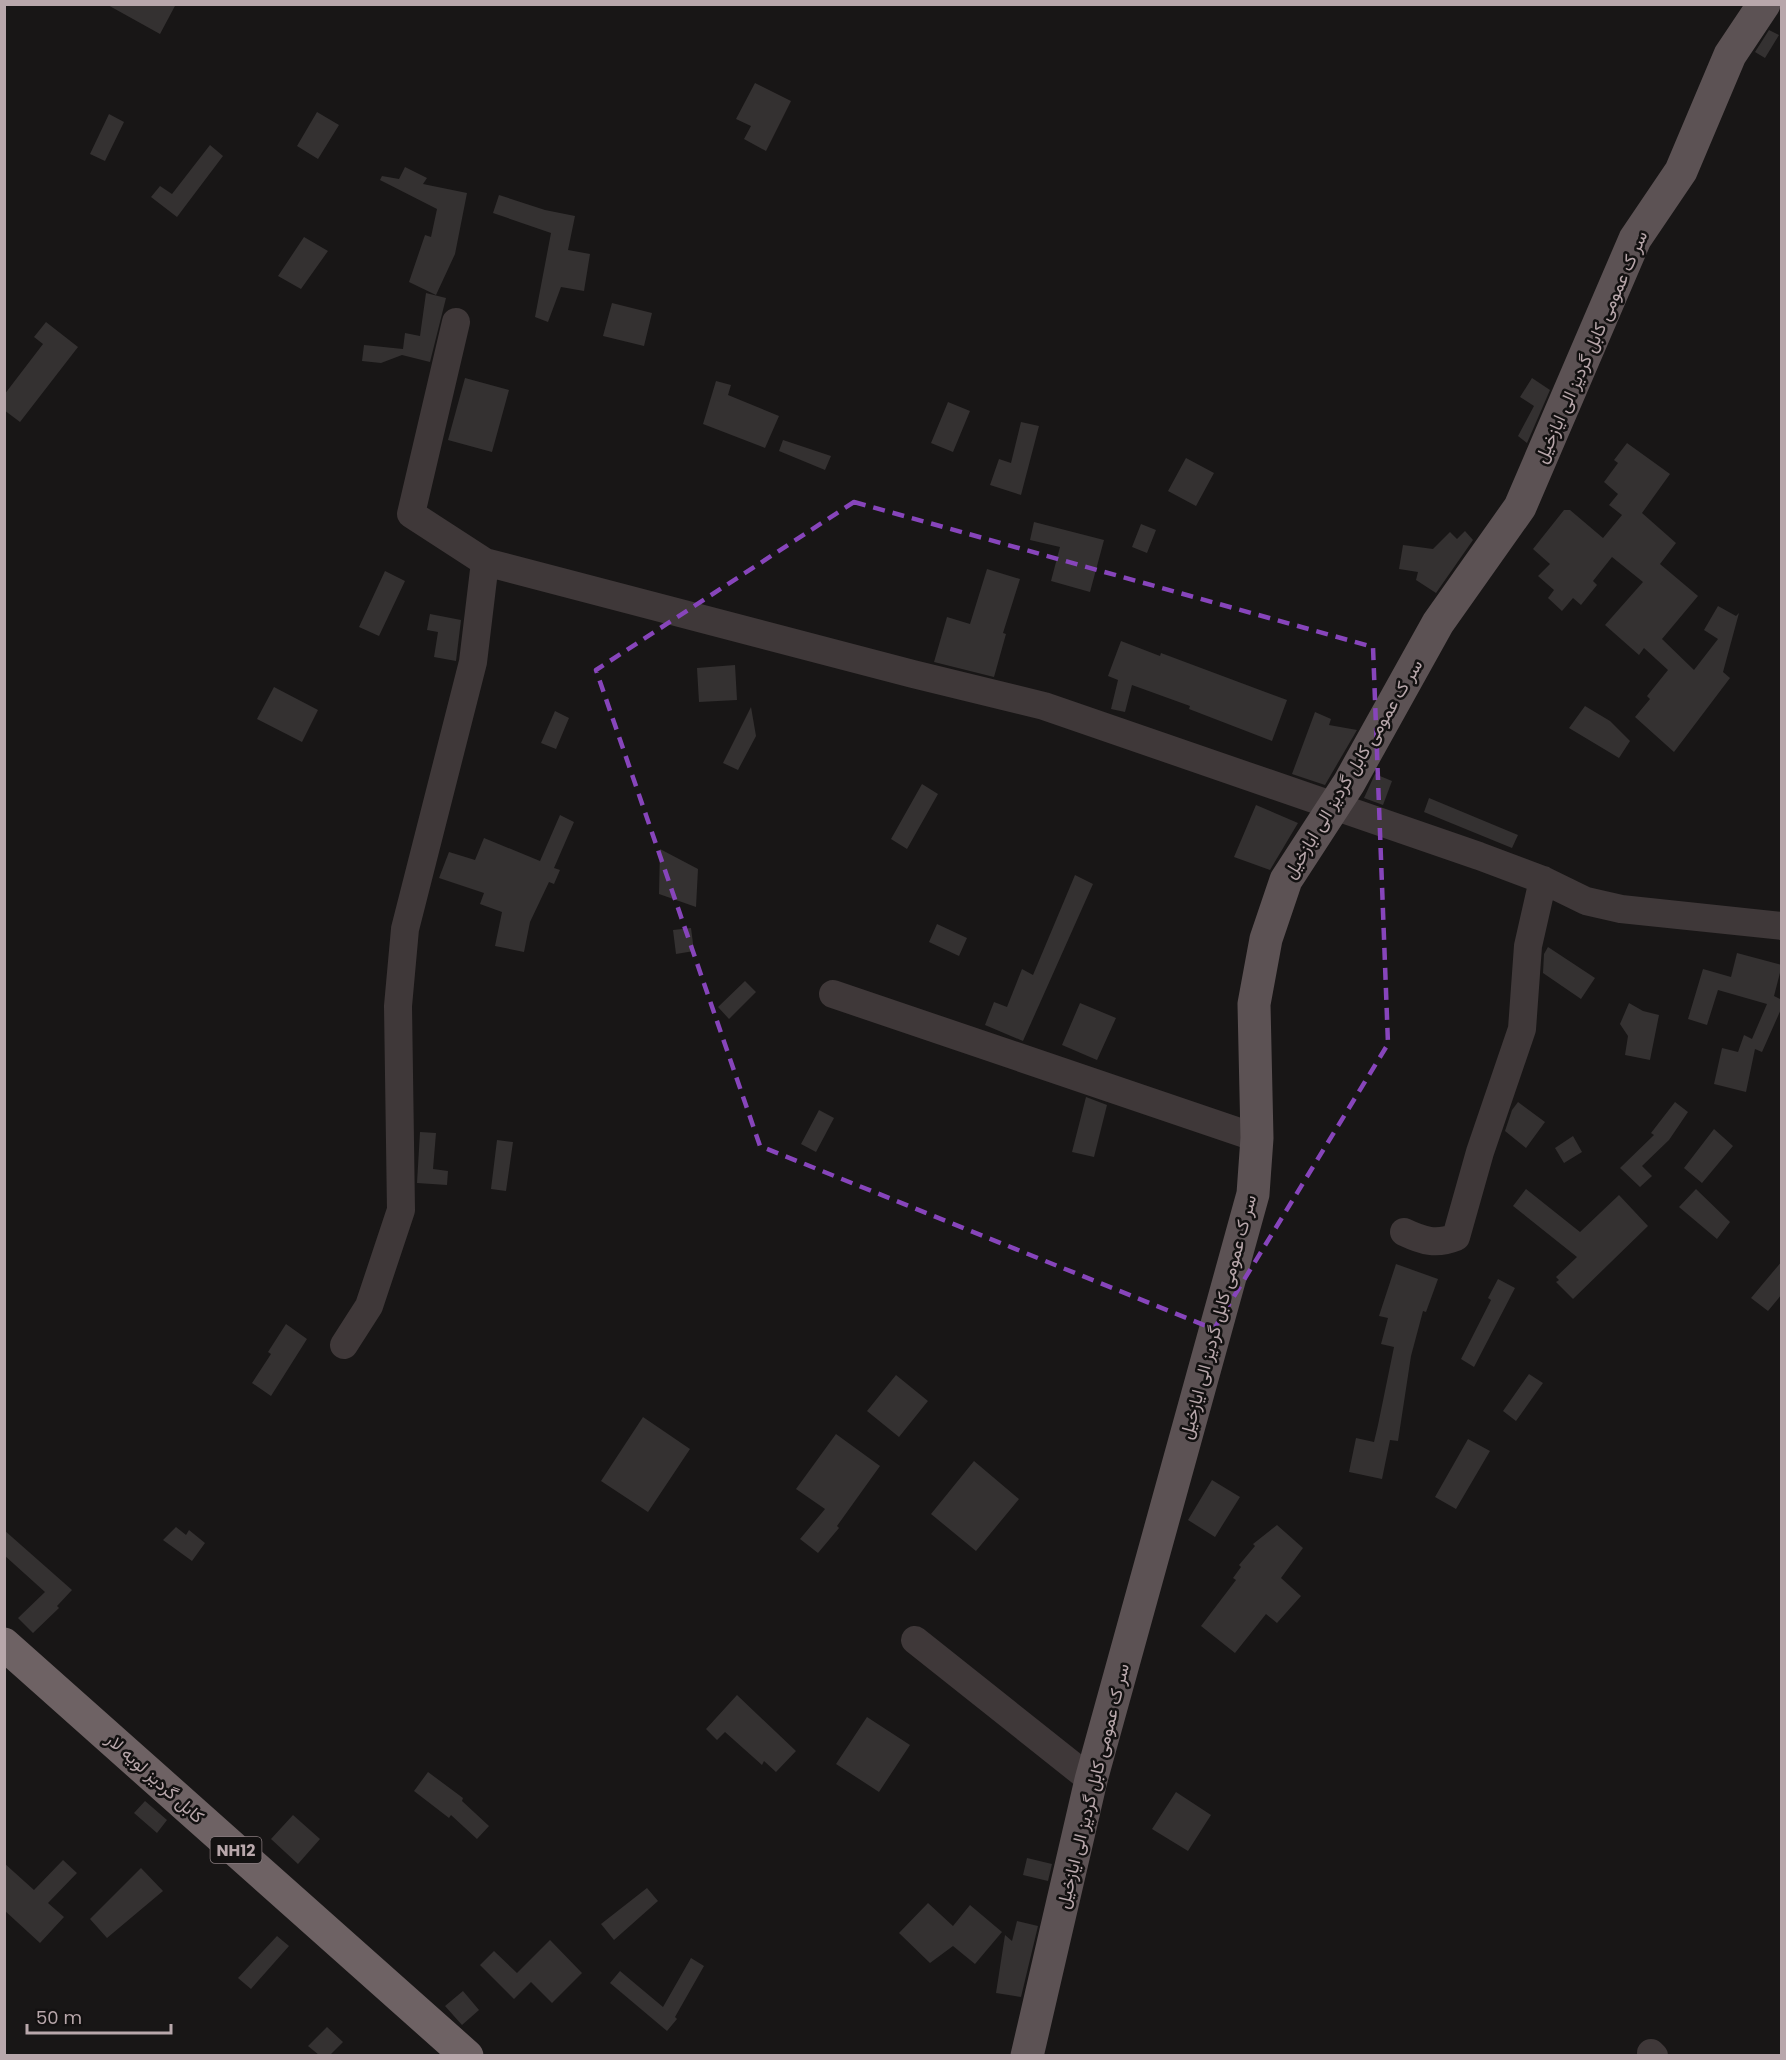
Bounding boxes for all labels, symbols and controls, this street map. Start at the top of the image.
street label: سر ک عمومی کابل گردیز الی ایازخیل [1528,227,1653,467]
street label: سر ک عمومی کابل گردیز الی ایازخیل [1277,654,1428,883]
street label: سر ک عمومی کابل گردیز الی ایازخیل [1173,1192,1262,1442]
street label: سر ک عمومی کابل گردیز الی ایازخیل [1050,1661,1135,1911]
street label: کابل گردیز لویه لار [100,1726,210,1829]
road number: NH12 [210,1837,262,1863]
scale bar [27,1997,171,2035]
text: 50 m [36,2005,82,2030]

